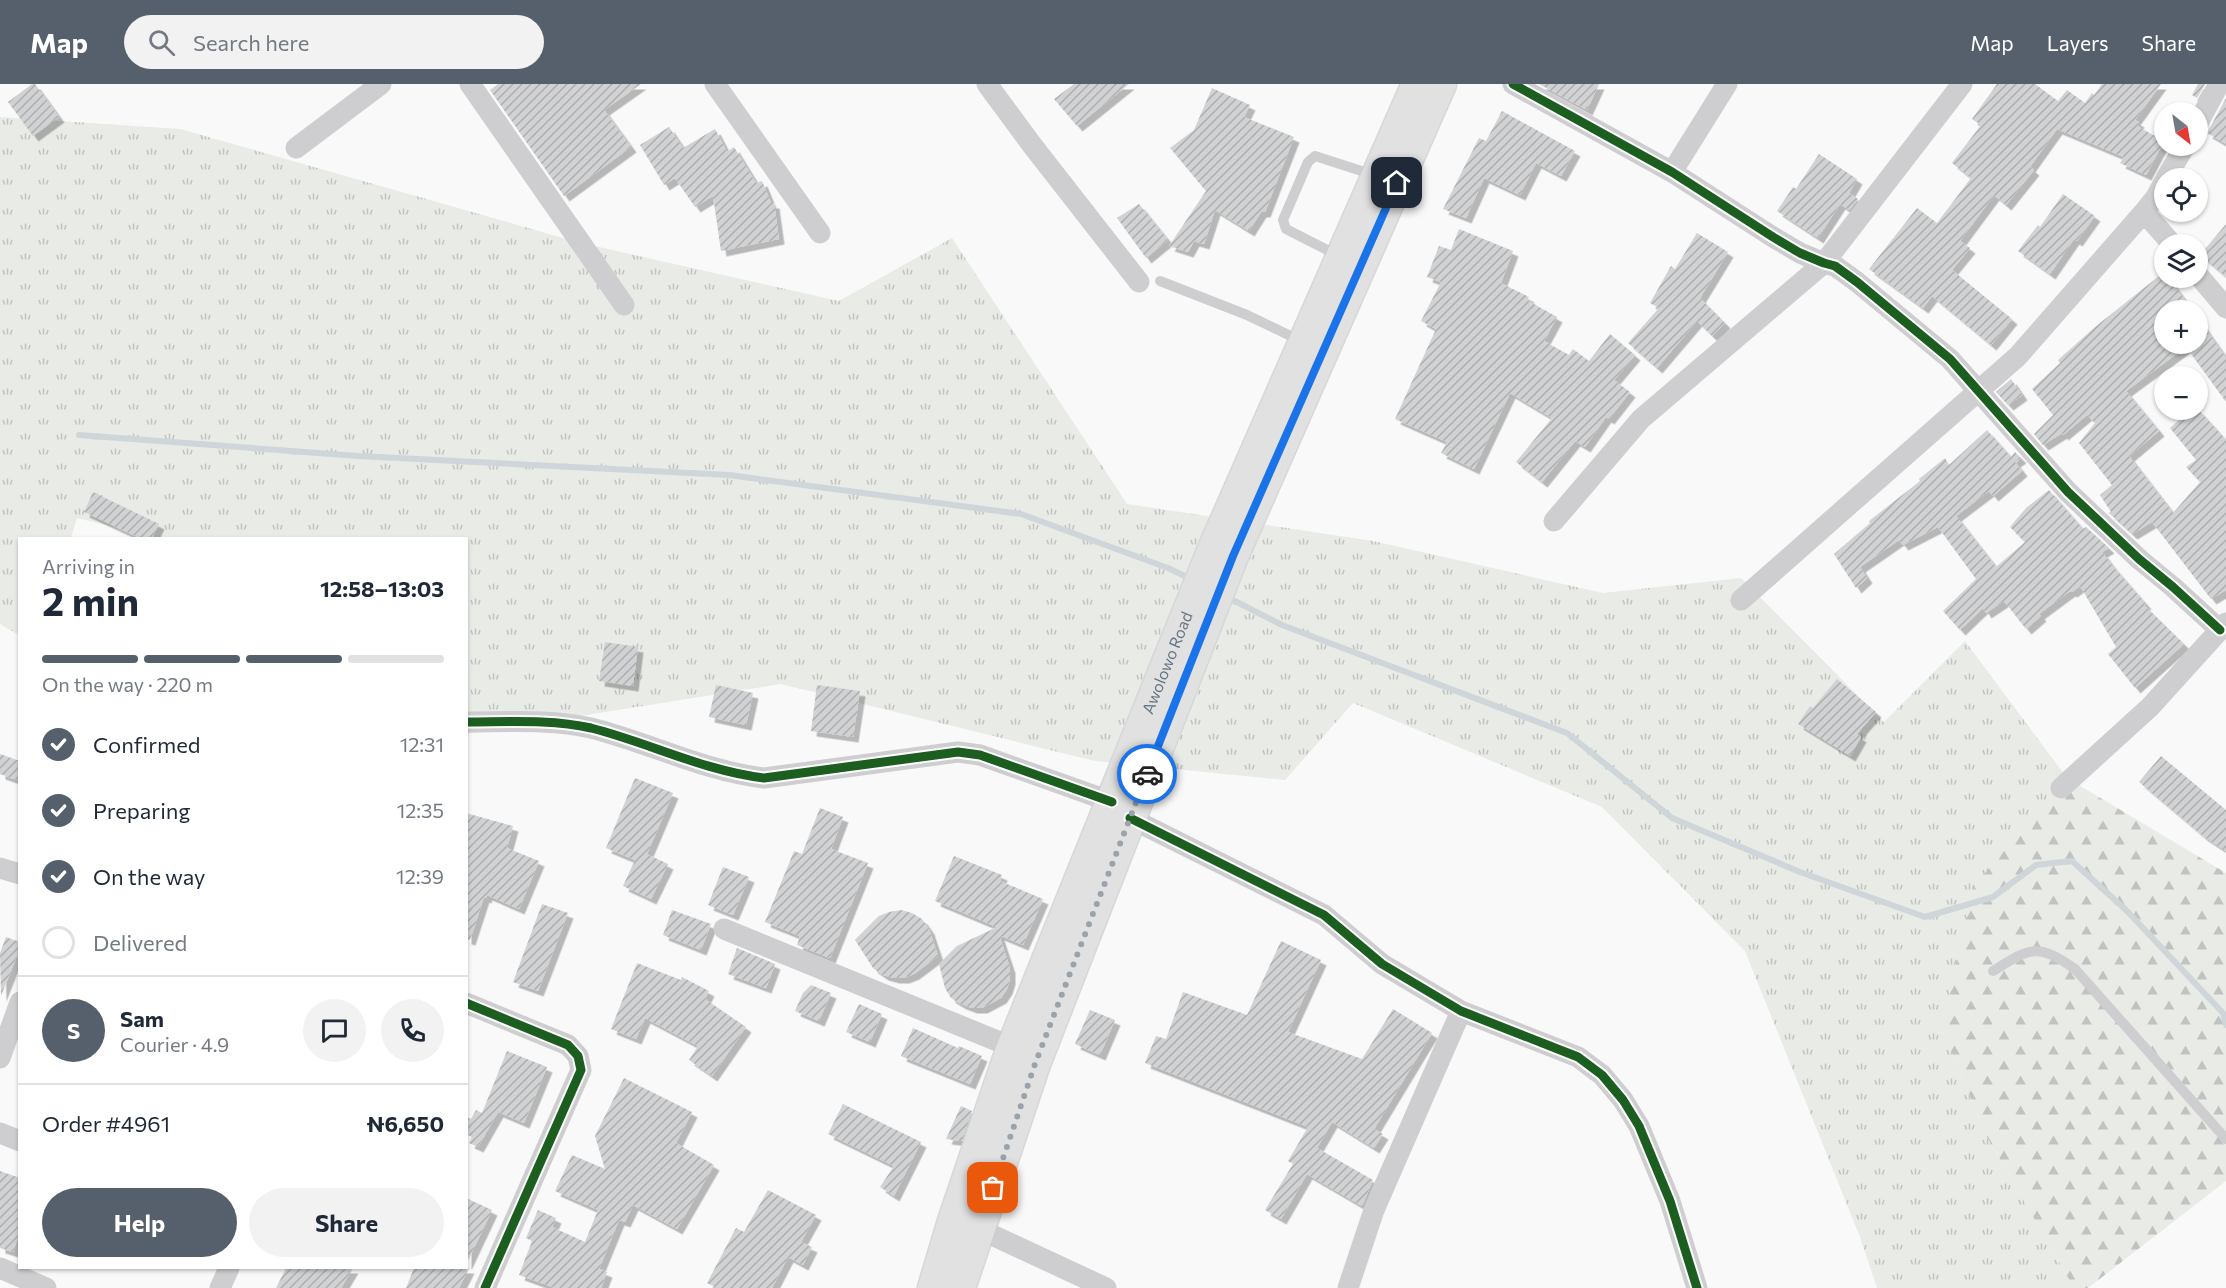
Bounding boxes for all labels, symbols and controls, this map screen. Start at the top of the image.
search box [124,15,544,69]
text: Map [30,25,88,59]
icon: search [145,26,178,59]
text: Search here [193,29,309,56]
text: Map [1970,30,2014,55]
text: Layers [2047,30,2109,55]
text: Share [2142,30,2196,55]
north arrow [2154,102,2208,156]
map controls [2154,102,2208,420]
pin [1371,157,1422,208]
icon: home [1380,166,1413,199]
button: locate [2154,168,2208,222]
button: layers [2154,234,2208,288]
button: + [2154,300,2208,354]
button: − [2154,366,2208,420]
text: Arriving in [42,554,135,578]
text: 12:58–13:03 [320,575,444,602]
text: 2 min [42,576,139,624]
street label: Awolowo Road [1138,609,1196,716]
text: On the way · 220 m [42,672,213,696]
icon: check [42,728,75,761]
text: Confirmed [93,731,200,758]
text: 12:31 [400,732,444,756]
courier [1117,744,1177,804]
icon: car [1131,758,1164,791]
icon: check [42,794,75,827]
text: Preparing [93,797,190,824]
text: 12:35 [397,798,444,822]
icon: check [42,860,75,893]
text: On the way [93,863,205,890]
text: 12:39 [396,864,444,888]
text: Delivered [93,929,187,956]
button: chat [303,999,366,1062]
button: phone [381,999,444,1062]
text: Sam [120,1005,164,1032]
text: S [67,1017,80,1044]
text: Courier · 4.9 [120,1032,229,1056]
text: Order #4961 [42,1110,170,1137]
text: ₦6,650 [366,1110,444,1137]
pin [967,1162,1018,1213]
icon: bag [976,1171,1009,1204]
button: Help [42,1188,237,1257]
button: Share [249,1188,444,1257]

